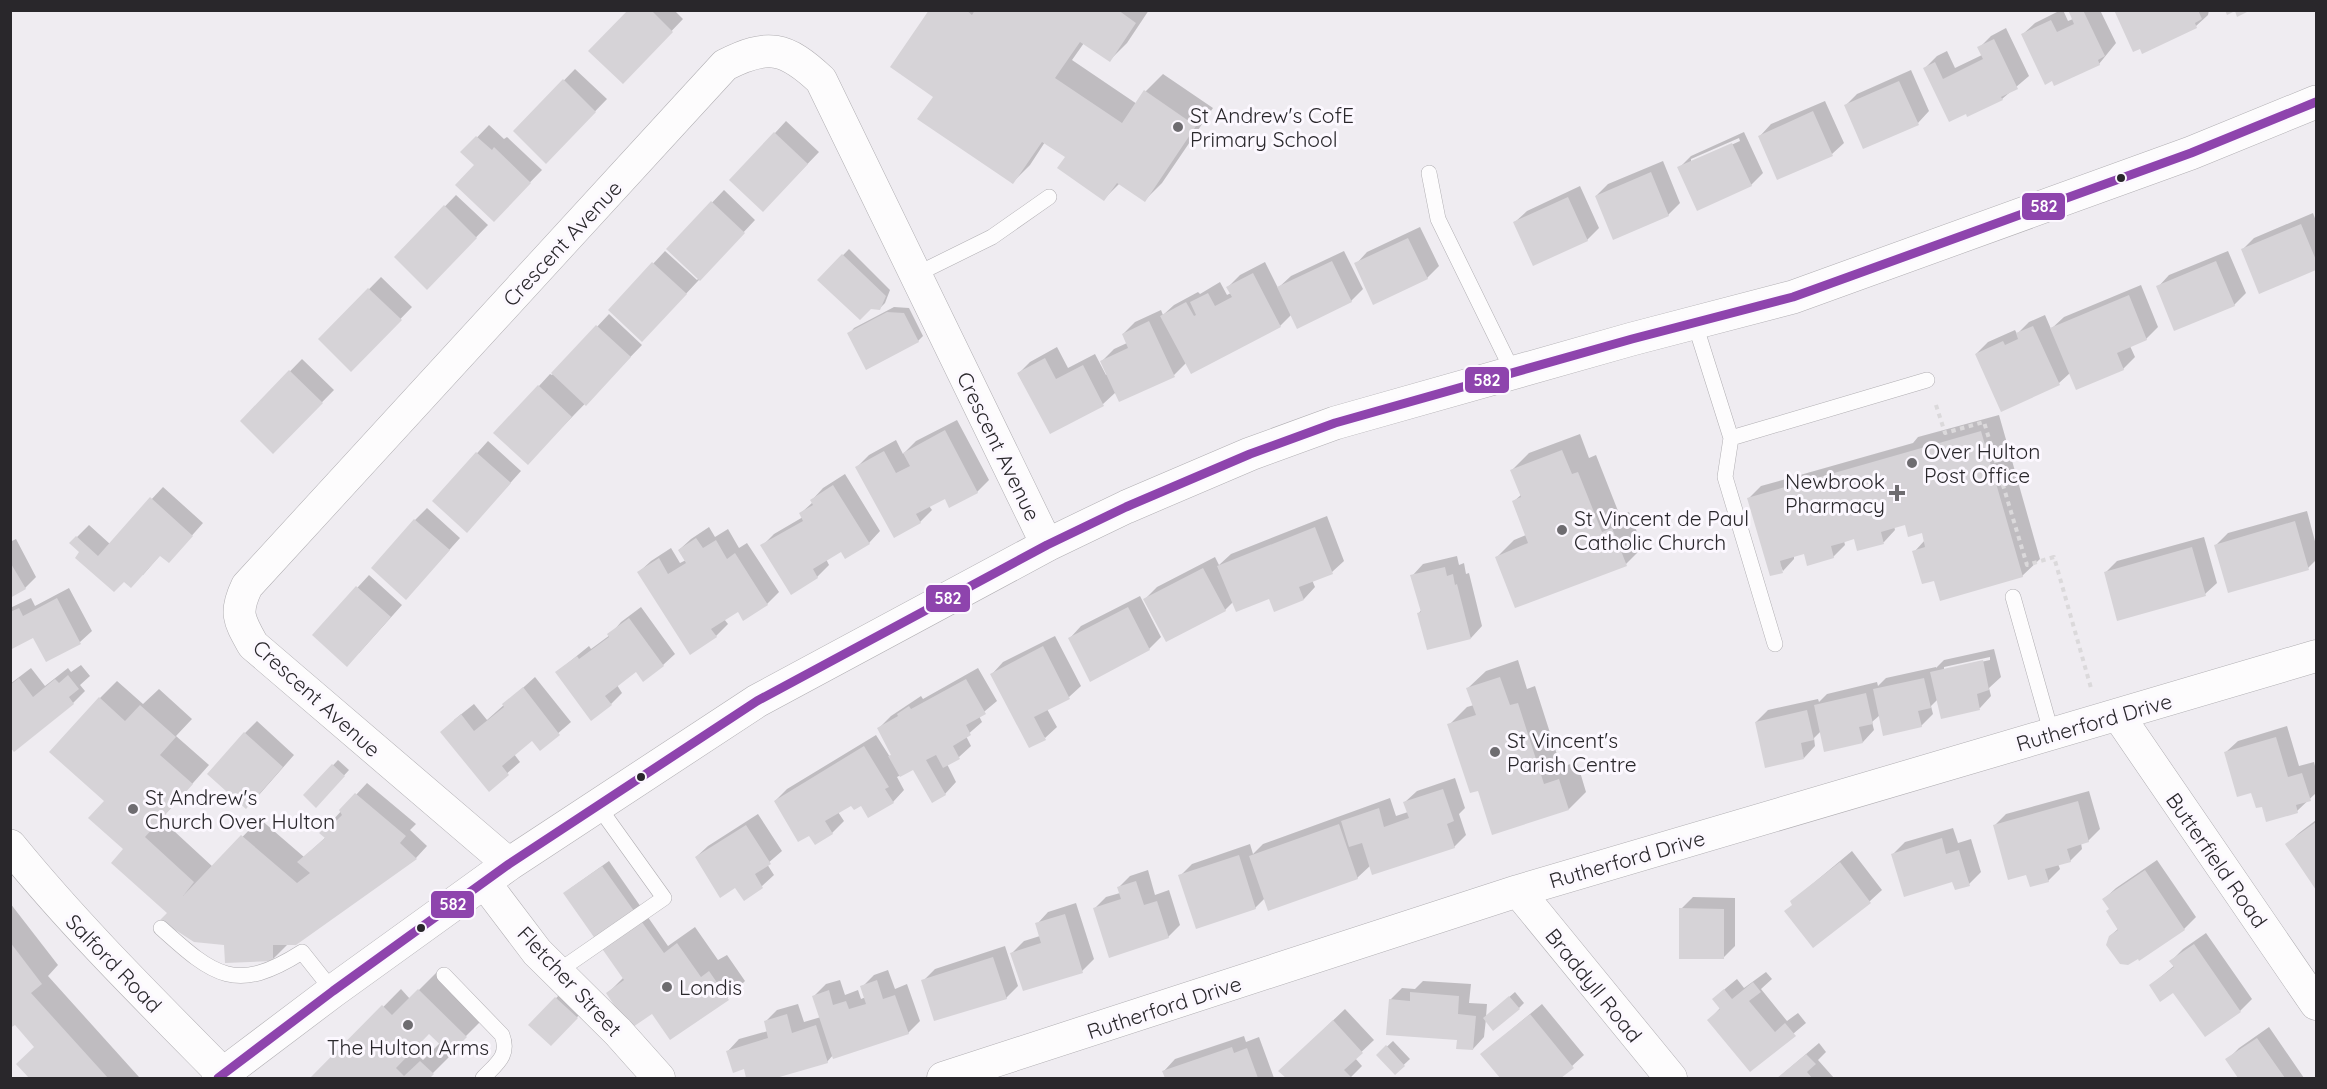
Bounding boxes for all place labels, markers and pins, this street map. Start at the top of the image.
place label: St Andrew's CofE Primary School [1190,102,1354,152]
marker: St Andrew's CofE Primary School [1171,120,1185,134]
unlabelled marker [2115,172,2127,184]
place label: Over Hulton Post Office [1924,438,2040,488]
marker: Over Hulton Post Office [1905,456,1919,470]
place label: Newbrook Pharmacy [1785,468,1885,518]
marker: Newbrook Pharmacy [1890,486,1904,500]
place label: St Vincent de Paul Catholic Church [1574,505,1749,555]
marker: St Vincent de Paul Catholic Church [1555,523,1569,537]
place label: St Vincent's Parish Centre [1507,727,1637,777]
marker: St Vincent's Parish Centre [1488,745,1502,759]
unlabelled marker [635,771,647,783]
place label: St Andrew's Church Over Hulton [145,784,335,834]
marker: St Andrew's Church Over Hulton [126,802,140,816]
unlabelled marker [415,922,427,934]
place label: Londis [679,974,742,1000]
marker: Londis [660,980,674,994]
marker: The Hulton Arms [401,1018,415,1032]
place label: The Hulton Arms [327,1034,489,1060]

